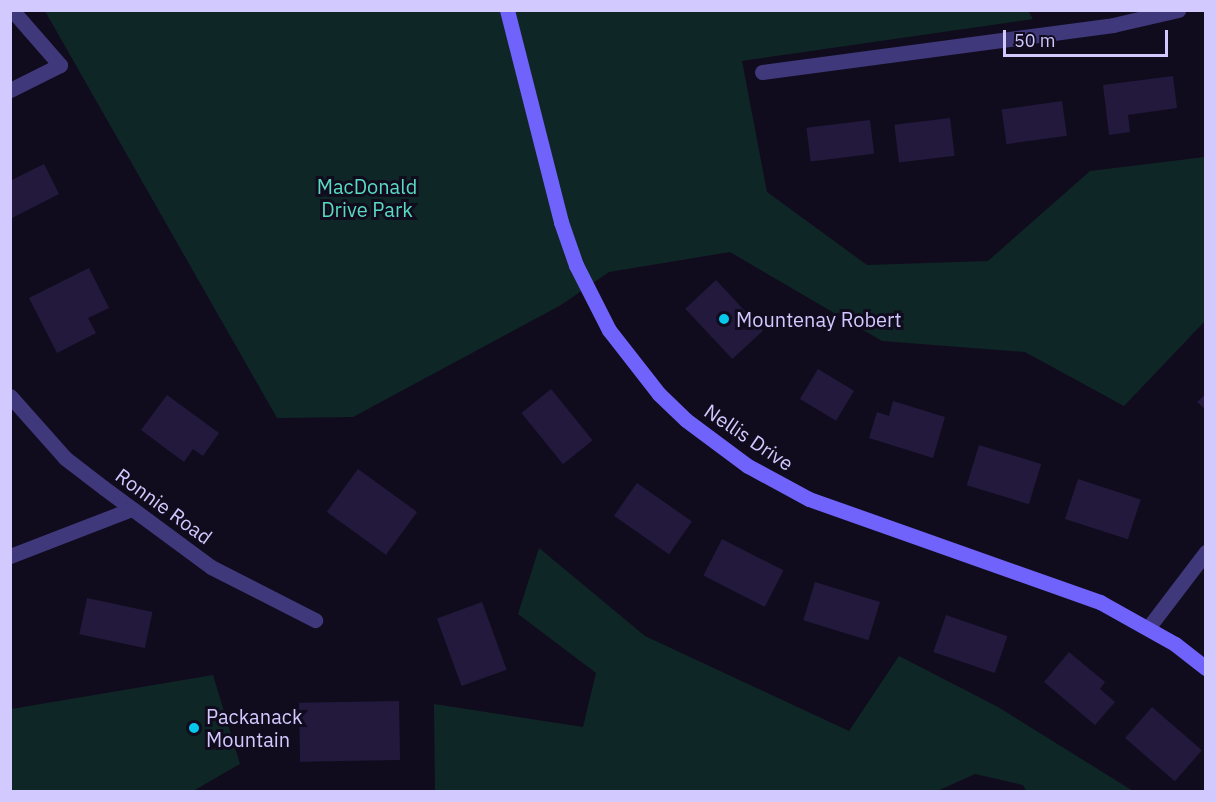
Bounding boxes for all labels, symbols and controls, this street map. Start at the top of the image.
scale bar [1006,18,1171,56]
text: 50 m [1014,29,1056,52]
park label: MacDonald Drive Park [317,174,417,221]
place label: Mountenay Robert [736,307,901,331]
marker: Mountenay Robert [717,312,731,326]
street label: Nellis Drive [700,399,798,475]
street label: Ronnie Road [111,463,217,549]
place label: Packanack Mountain [206,704,302,751]
marker: Packanack Mountain [187,721,201,735]

